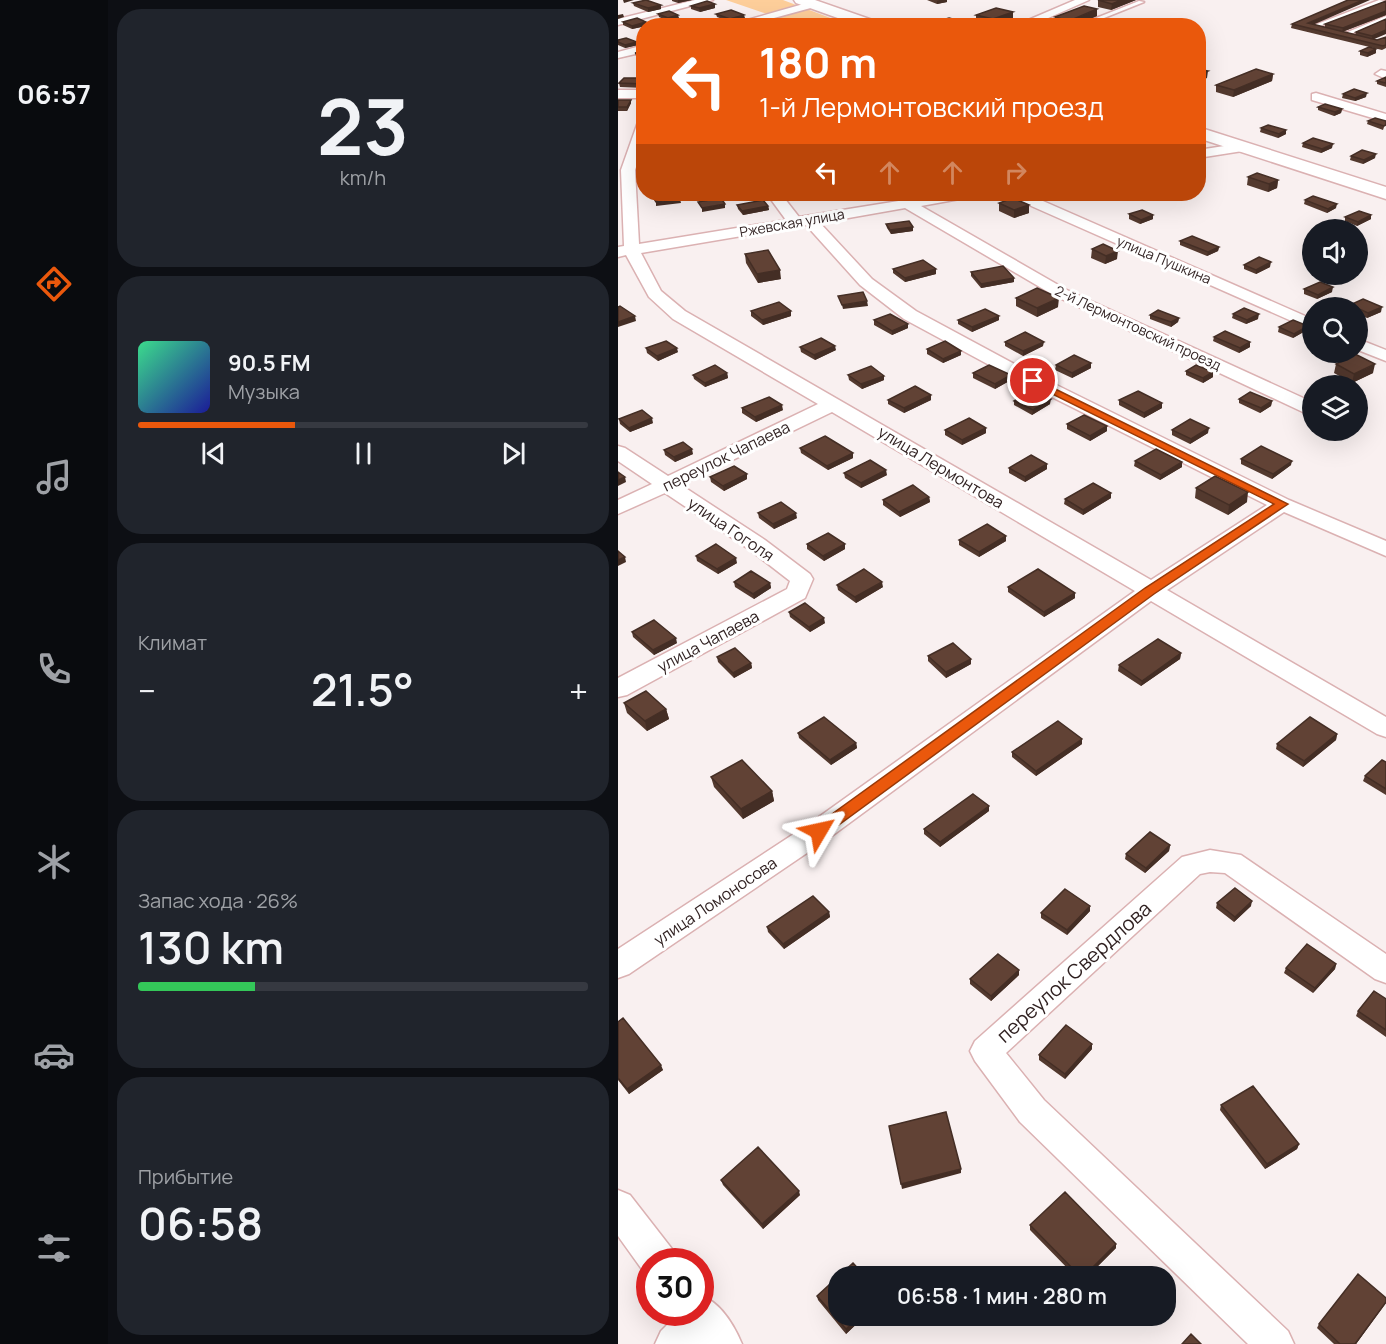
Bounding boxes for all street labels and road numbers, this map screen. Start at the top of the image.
street label: Ржевская улица [738,204,846,241]
street label: улица Пушкина [1114,231,1214,288]
street label: 2-й Лермонтовский проезд [1052,281,1224,374]
street label: переулок Чапаева [659,416,793,496]
street label: улица Лермонтова [874,421,1008,513]
street label: улица Гоголя [683,492,779,566]
street label: улица Чапаева [653,605,763,677]
street label: улица Ломоносова [649,852,781,950]
street label: переулок Свердлова [991,895,1157,1048]

